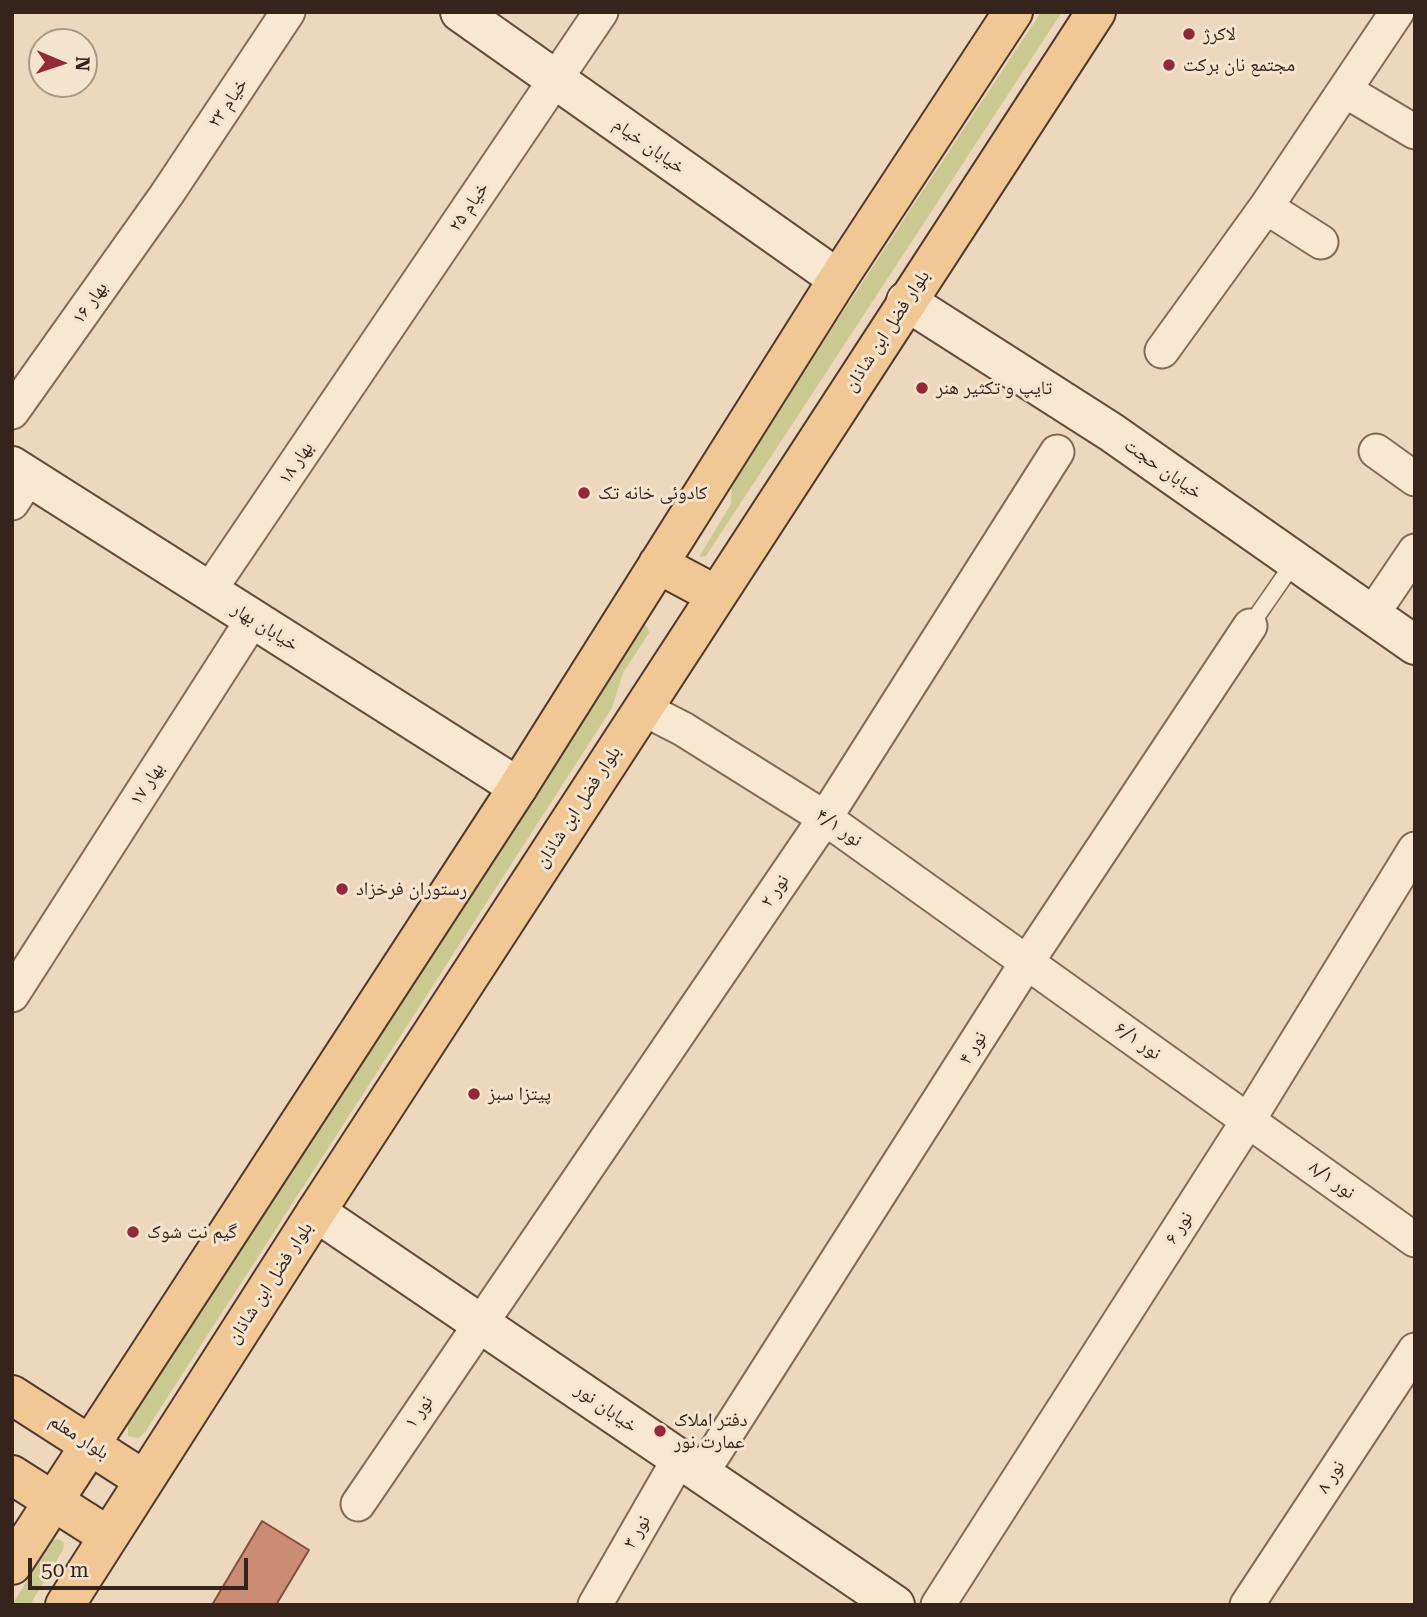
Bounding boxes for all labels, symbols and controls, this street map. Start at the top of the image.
place label: لاکرژ [1203,23,1236,45]
marker: لاکرژ [1181,26,1197,42]
north arrow [28,28,98,98]
place label: مجتمع نان برکت [1183,54,1295,76]
text: N [71,56,94,71]
marker: مجتمع نان برکت [1161,57,1177,73]
street label: خیام ۲۳ [203,74,253,132]
street label: خیابان خیام [609,113,689,179]
street label: خیام ۲۵ [444,178,494,236]
street label: بلوار فضل ابن شاذان [839,266,935,396]
street label: بهار ۱۶ [67,277,113,329]
place label: تایپ و تکثیر هنر [936,377,1052,399]
marker: تایپ و تکثیر هنر [914,380,930,396]
street label: خیابان حجت [1120,434,1206,504]
street label: بهار ۱۸ [274,437,318,489]
place label: کادوئی خانه تک [598,482,707,504]
marker: کادوئی خانه تک [576,485,592,501]
street label: خیابان بهار [227,598,303,656]
street label: بلوار فضل ابن شاذان [530,742,626,872]
street label: بهار ۱۷ [125,758,169,810]
street label: نور ۴/۱ [811,804,867,852]
street label: نور ۲ [756,870,794,912]
place label: رستوران فرخزاد [356,878,467,900]
marker: رستوران فرخزاد [334,881,350,897]
street label: نور ۶/۱ [1110,1017,1166,1065]
street label: نور ۴ [954,1027,992,1069]
place label: پیتزا سبز [488,1083,551,1105]
marker: پیتزا سبز [466,1086,482,1102]
street label: نور ۸/۱ [1305,1156,1359,1204]
street label: نور ۶ [1160,1207,1198,1249]
street label: بلوار فضل ابن شاذان [222,1218,318,1348]
place label: گیم نت شوک [147,1221,237,1243]
marker: گیم نت شوک [125,1224,141,1240]
street label: خیابان نور [570,1378,642,1438]
street label: نور ۱ [400,1391,438,1433]
street label: بلوار معلم [45,1409,113,1465]
place label: دفتر املاک عمارت نور [674,1409,748,1453]
marker: دفتر املاک عمارت نور [652,1423,668,1439]
street label: نور ۸ [1312,1456,1350,1498]
street label: نور ۳ [618,1511,656,1553]
scale bar [32,1544,252,1588]
text: 50 m [41,1558,89,1582]

